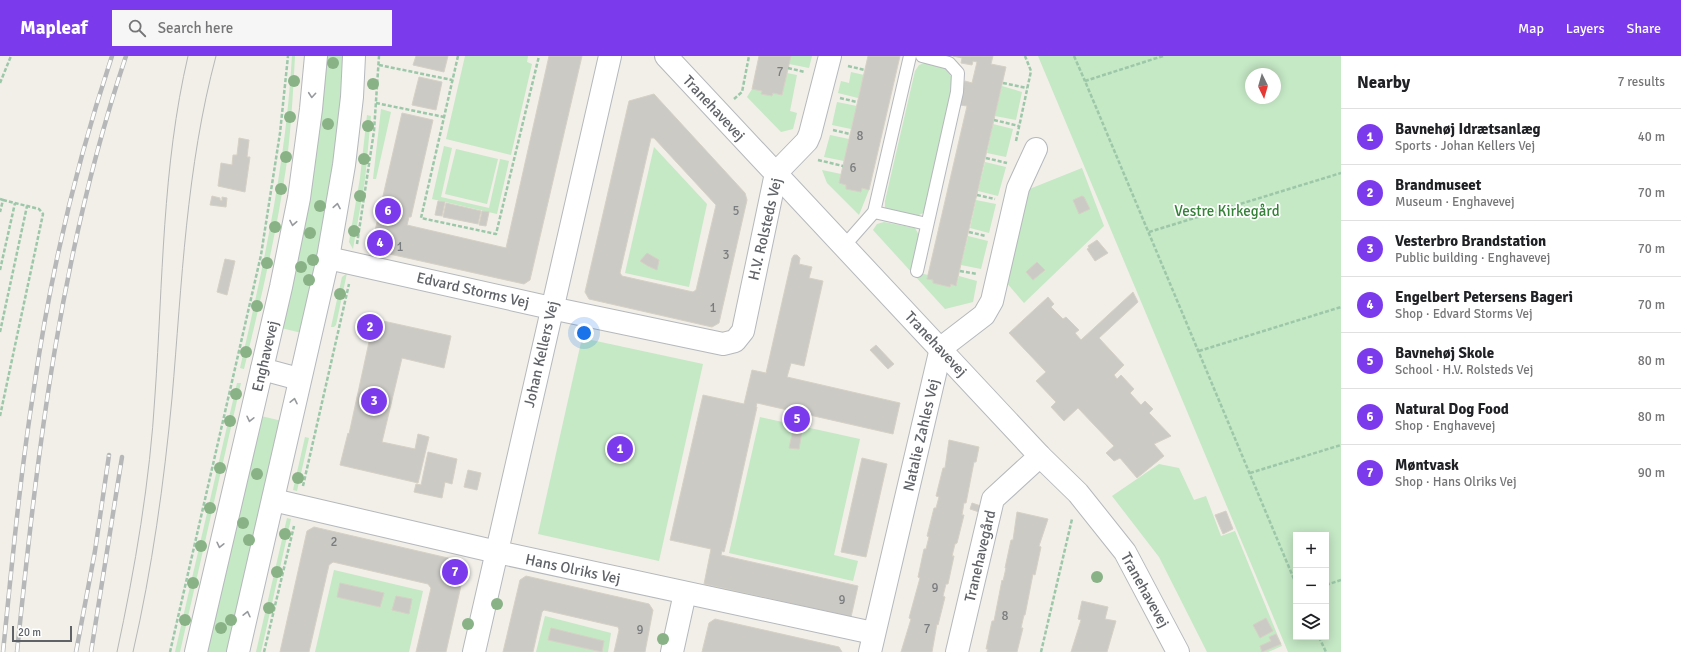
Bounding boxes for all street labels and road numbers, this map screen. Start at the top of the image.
street label: Tranehavevej [679,71,749,145]
street label: H.V. Rolsteds Vej [744,176,786,282]
street label: Edvard Storms Vej [415,268,531,312]
street label: Johan Kellers Vej [520,299,562,409]
street label: Tranehavevej [901,307,971,381]
street label: Enghavevej [248,319,282,393]
street label: Natalie Zahles Vej [899,377,943,493]
street label: Tranehavegård [961,508,999,604]
street label: Tranehavevej [1117,549,1173,631]
street label: Hans Olriks Vej [524,550,622,588]

